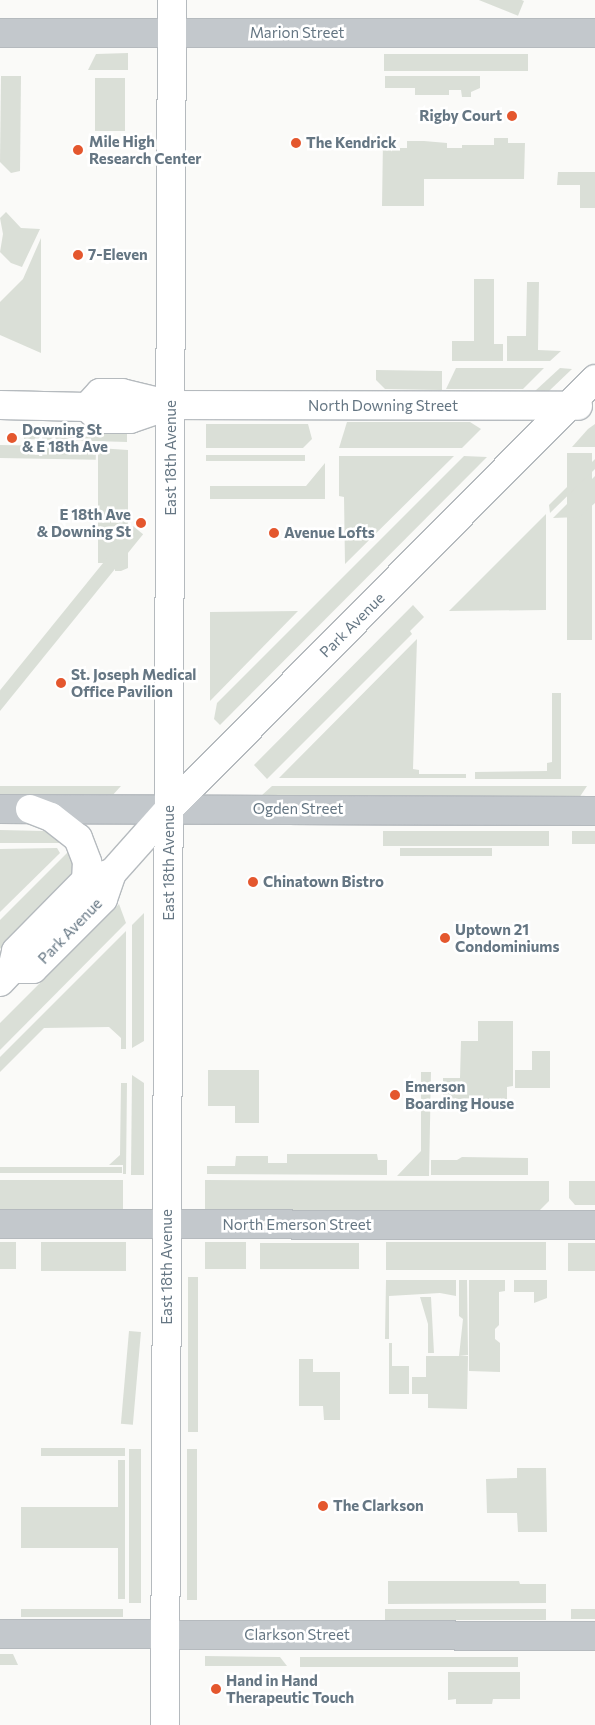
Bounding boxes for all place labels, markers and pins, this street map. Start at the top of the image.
place label: Rigby Court [419,107,502,125]
marker: Rigby Court [506,110,518,122]
place label: Mile High Research Center [89,132,202,167]
place label: The Kendrick [306,134,397,152]
marker: The Kendrick [290,137,302,149]
marker: Mile High Research Center [71,143,85,157]
place label: 7-Eleven [88,246,148,264]
marker: 7-Eleven [72,249,84,261]
place label: Downing St & E 18th Ave [22,420,108,455]
marker: Downing St & E 18th Ave [6,432,18,444]
place label: E 18th Ave & Downing St [37,505,131,540]
marker: E 18th Ave & Downing St [135,517,147,529]
place label: Avenue Lofts [284,524,375,542]
marker: Avenue Lofts [268,527,280,539]
place label: St. Joseph Medical Office Pavilion [71,665,196,700]
marker: St. Joseph Medical Office Pavilion [55,677,67,689]
place label: Chinatown Bistro [263,873,384,891]
marker: Chinatown Bistro [247,876,259,888]
place label: Uptown 21 Condominiums [455,920,559,955]
marker: Uptown 21 Condominiums [439,932,451,944]
place label: Emerson Boarding House [405,1077,514,1112]
marker: Emerson Boarding House [389,1089,401,1101]
place label: The Clarkson [333,1497,424,1515]
marker: The Clarkson [317,1500,329,1512]
place label: Hand in Hand Therapeutic Touch [226,1671,354,1706]
marker: Hand in Hand Therapeutic Touch [210,1683,222,1695]

